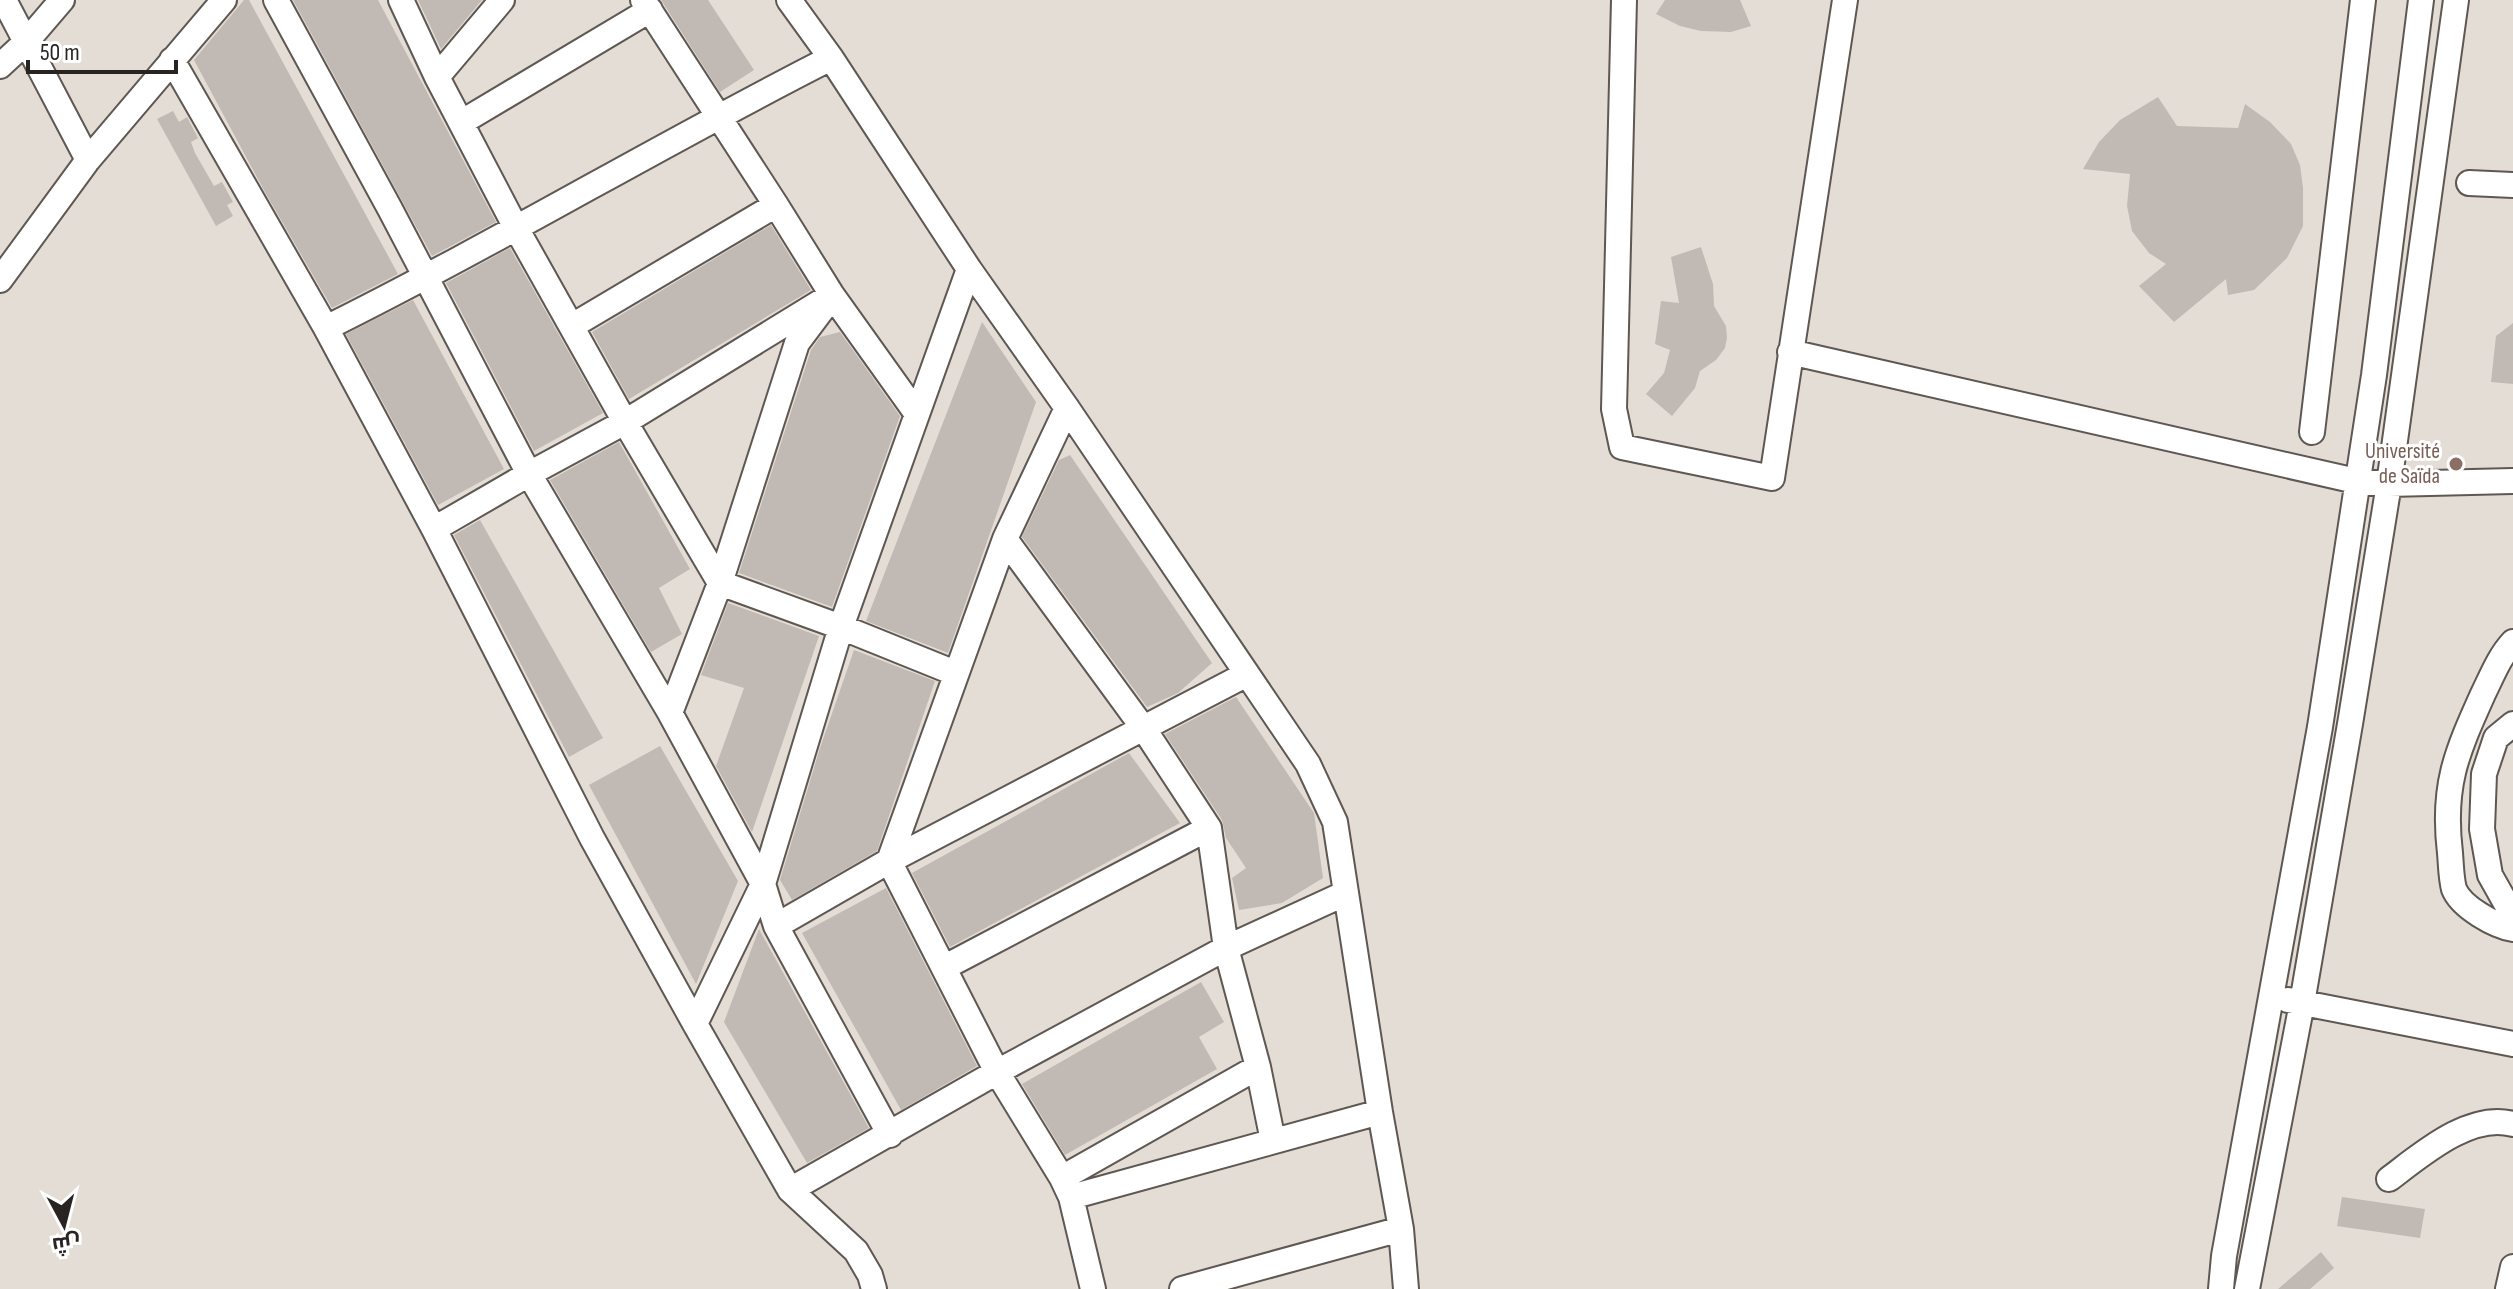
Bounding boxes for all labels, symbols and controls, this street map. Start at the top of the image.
scale bar [28,24,176,74]
text: 50 m [40,38,80,67]
place label: Université de Saïda [2365,438,2440,490]
marker: Université de Saïda [2447,455,2465,473]
north arrow [24,1185,104,1265]
text: ش [51,1228,82,1258]

